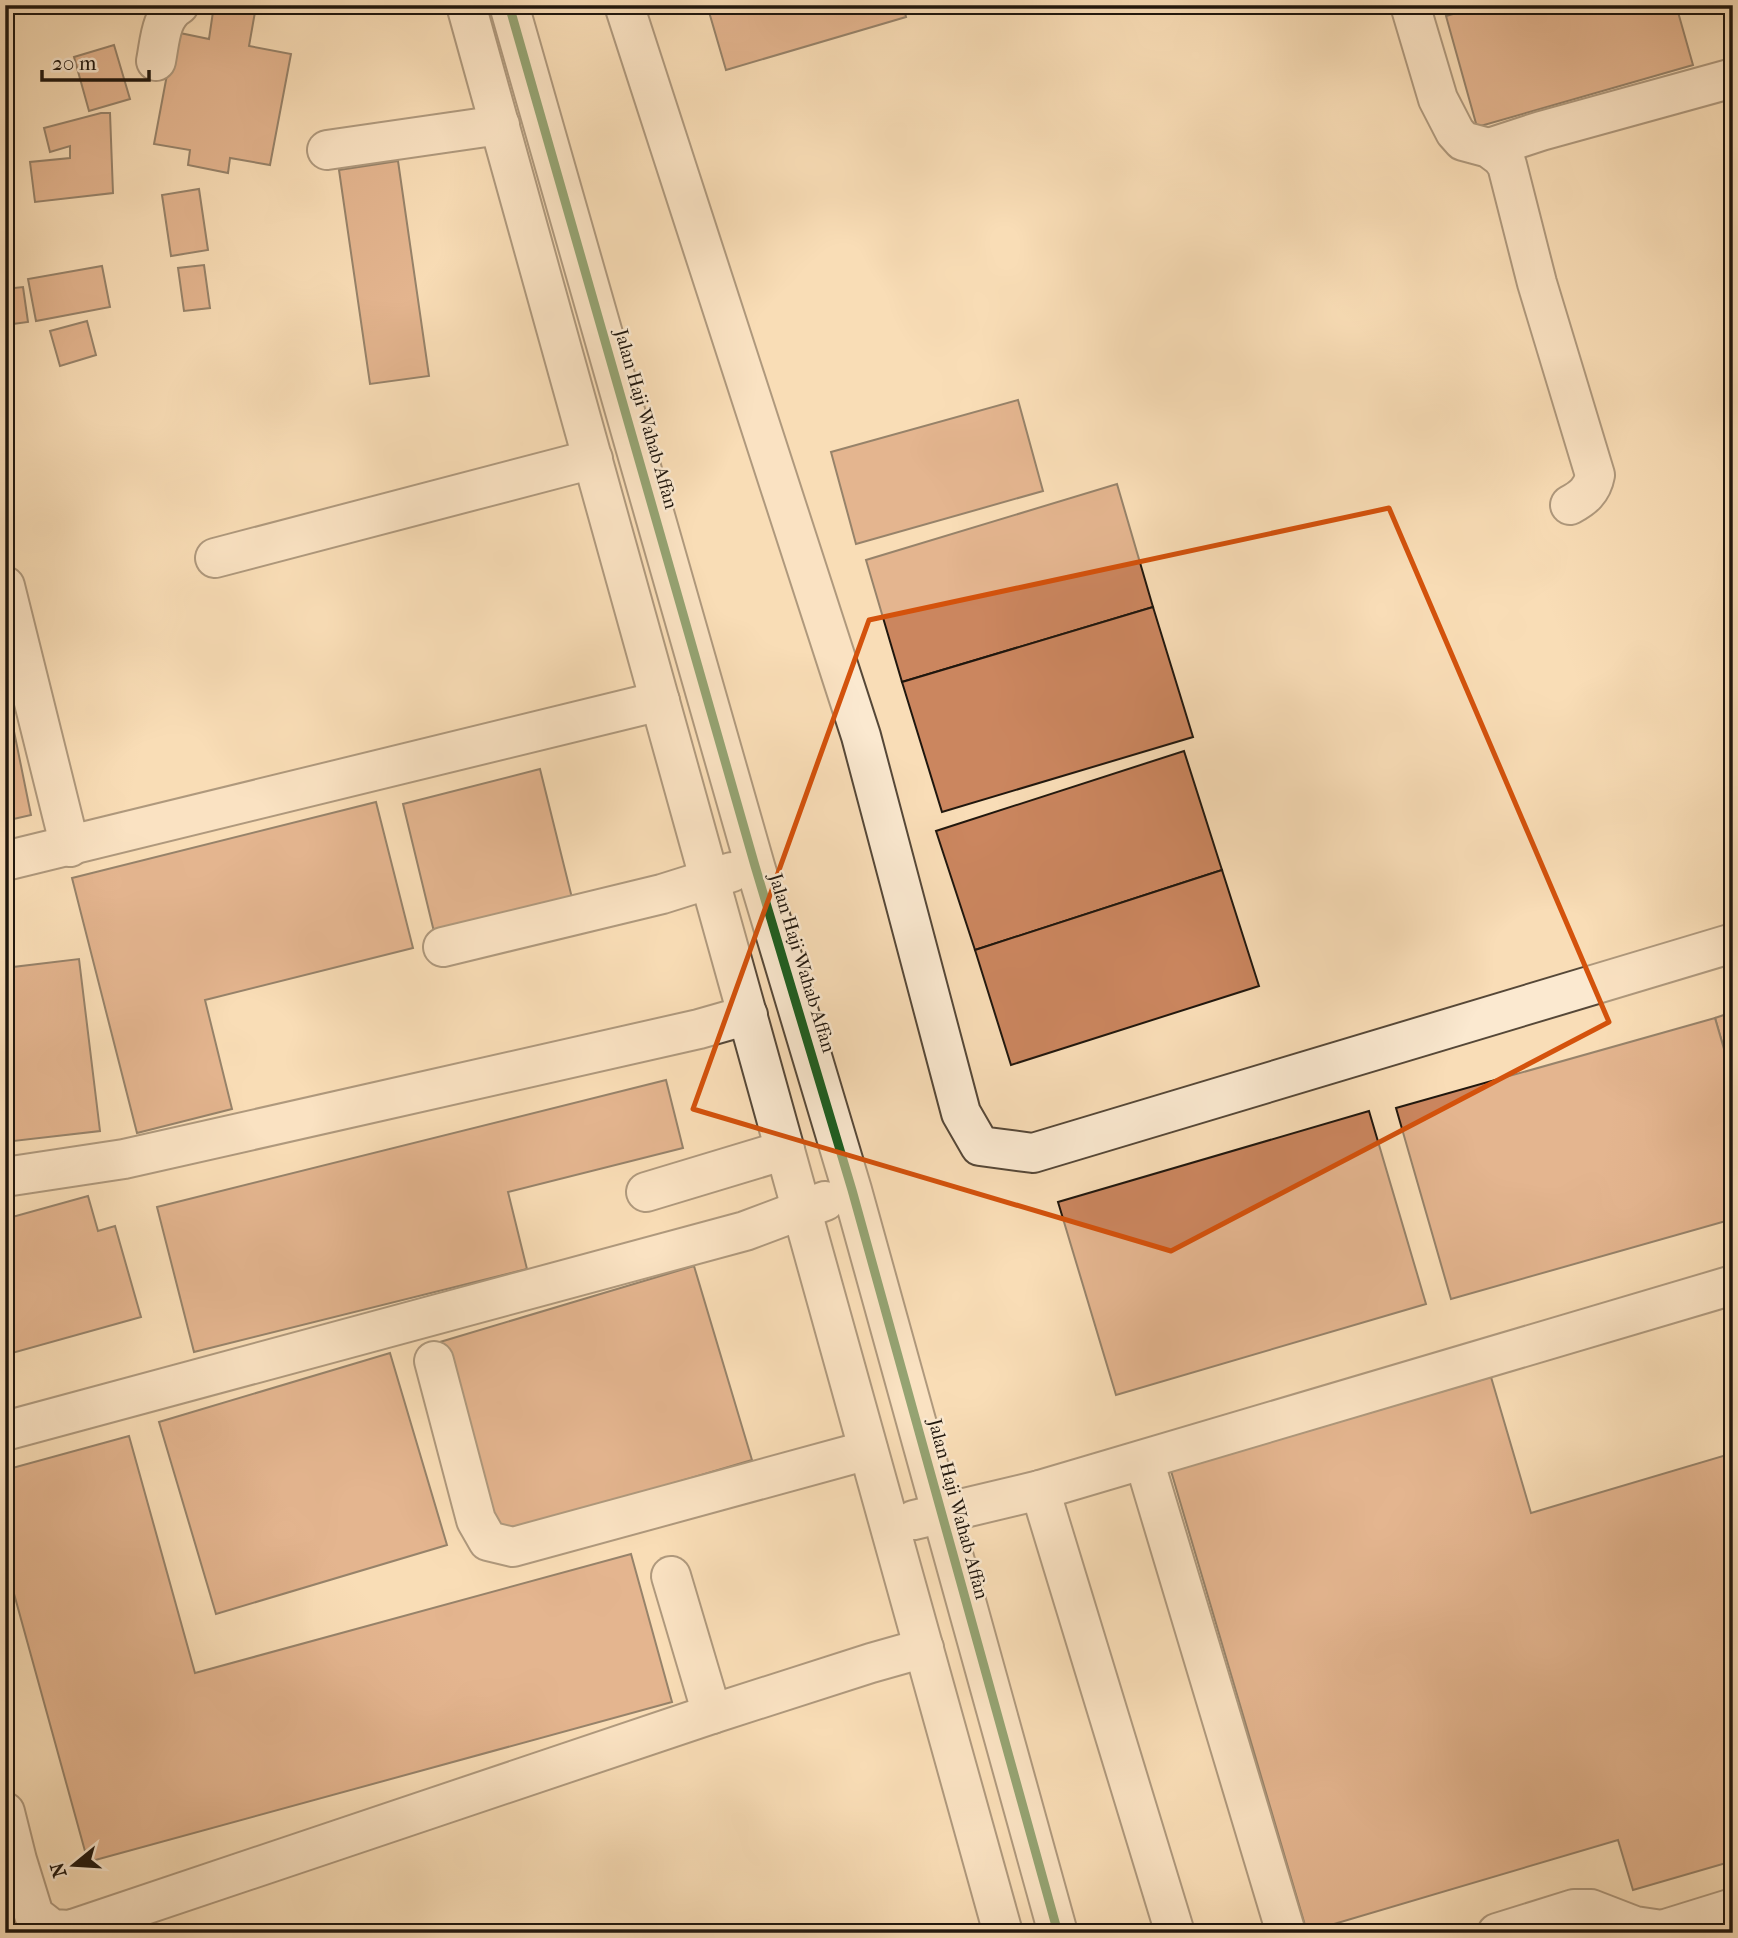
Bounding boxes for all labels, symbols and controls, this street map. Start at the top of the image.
scale bar [42,38,149,82]
text: 20 m [52,51,97,75]
street label: Jalan Haji Wahab Affan [609,325,682,511]
street label: Jalan Haji Wahab Affan [764,869,840,1055]
street label: Jalan Haji Wahab Affan [923,1414,993,1602]
north arrow [38,1829,108,1899]
text: N [46,1859,71,1880]

